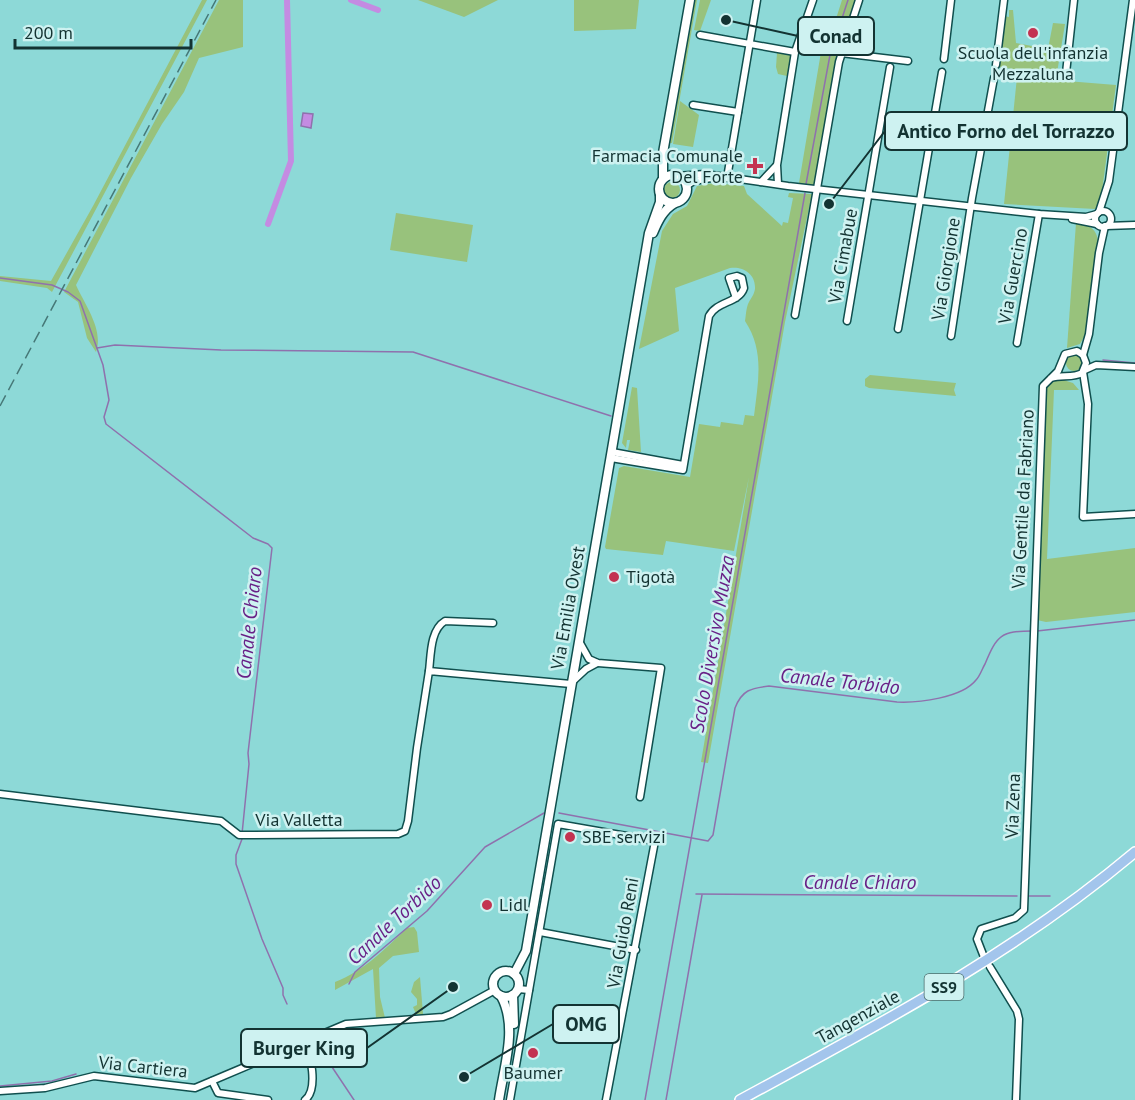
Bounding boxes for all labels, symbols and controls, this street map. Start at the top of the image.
scale bar [15,12,190,50]
callout: Conad [798,17,874,55]
text: 200 m [24,21,73,44]
text: Conad [810,23,862,49]
marker: Scuola dell'infanzia Mezzaluna [1026,26,1040,40]
place label: Scuola dell'infanzia Mezzaluna [958,41,1108,85]
callout: Antico Forno del Torrazzo [885,112,1127,150]
text: Antico Forno del Torrazzo [897,118,1115,144]
place label: Farmacia Comunale Del Forte [592,144,743,188]
marker: Farmacia Comunale Del Forte [748,159,762,173]
street label: Via Cimabue [823,207,862,306]
street label: Via Giorgione [926,216,965,323]
street label: Via Guercino [993,226,1032,327]
street label: Via Gentile da Fabriano [1006,409,1039,590]
street label: Via Emilia Ovest [545,544,590,672]
water label: Scolo Diversivo Muzza [684,553,740,735]
water label: Canale Chiaro [230,565,268,680]
place label: Tigotà [626,565,675,588]
marker: Tigotà [607,570,621,584]
water label: Canale Torbido [779,662,901,700]
street label: Via Zena [1000,773,1025,840]
street label: Via Valletta [254,808,343,831]
place label: SBE servizi [582,825,666,848]
marker: SBE servizi [563,830,577,844]
water label: Canale Chiaro [804,869,916,895]
water label: Canale Torbido [341,870,447,970]
street label: Via Guido Reni [601,876,644,991]
place label: Lidl [499,893,529,916]
marker: Lidl [480,898,494,912]
road number: SS9 [924,974,964,1000]
street label: Tangenziale [812,984,903,1049]
callout: OMG [553,1005,619,1043]
text: OMG [565,1011,607,1037]
callout: Burger King [241,1029,367,1067]
text: Burger King [253,1035,355,1061]
marker: Baumer [526,1046,540,1060]
street label: Via Cartiera [96,1050,189,1083]
place label: Baumer [503,1061,563,1084]

